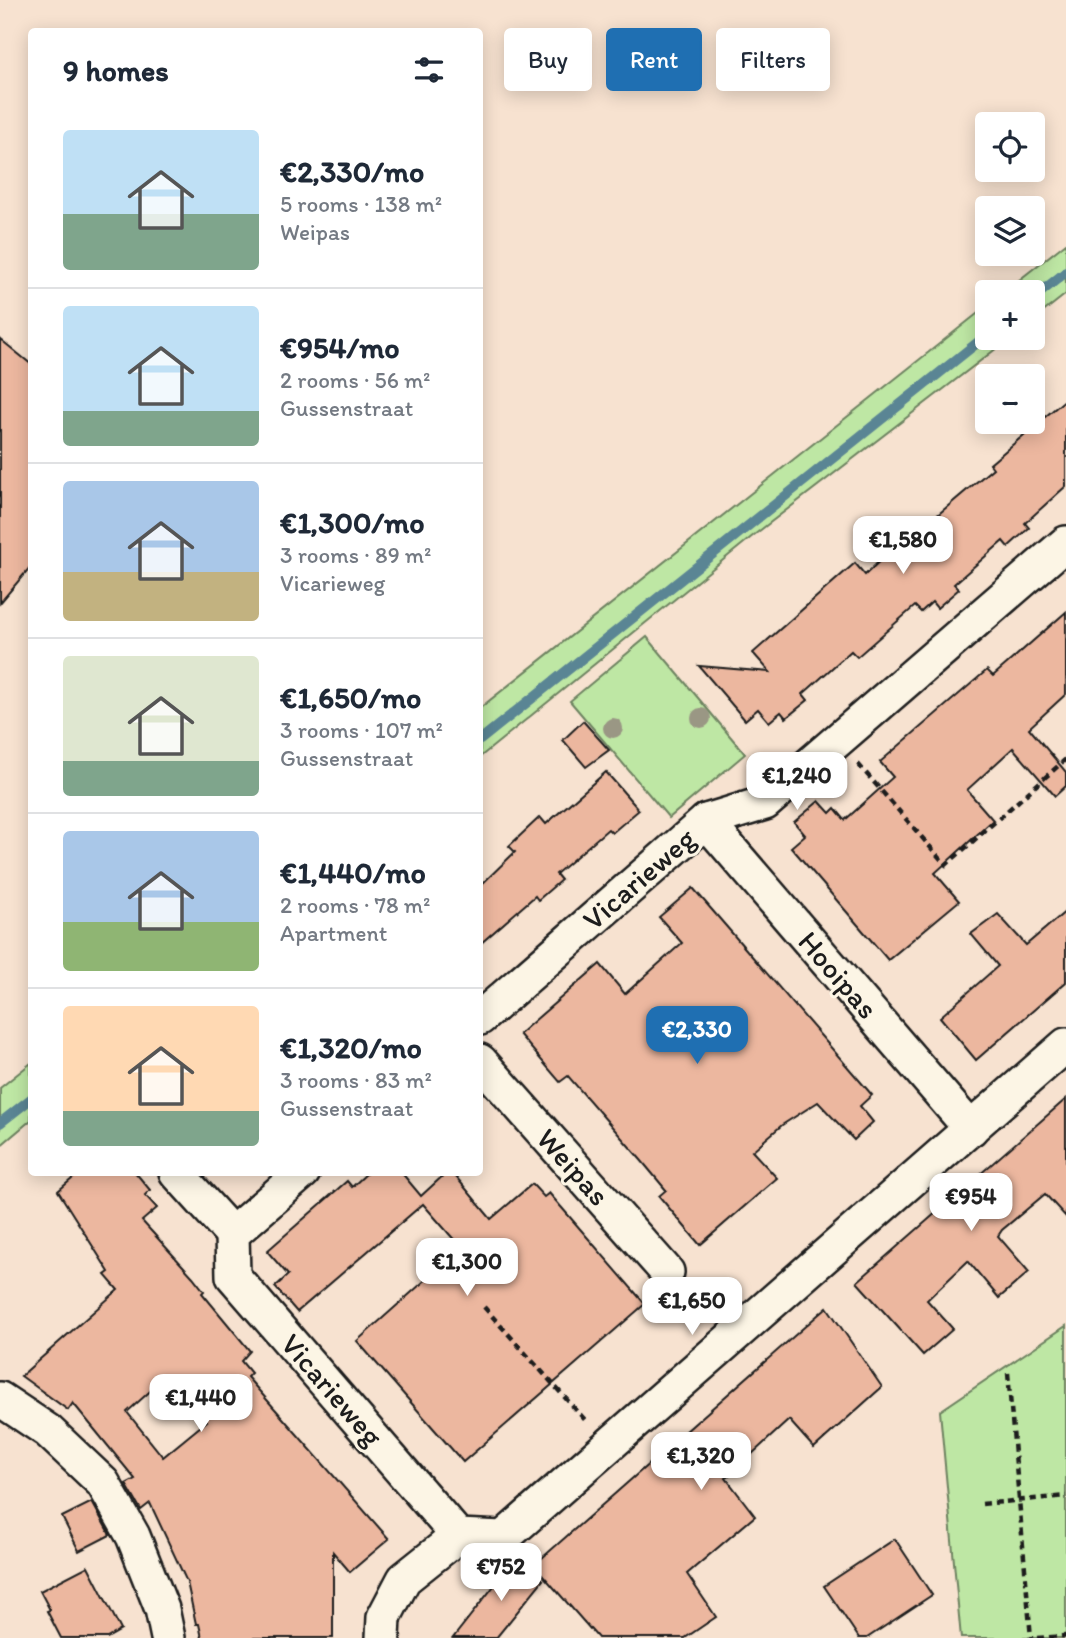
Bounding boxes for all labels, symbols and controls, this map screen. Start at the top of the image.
chip: Buy [504,28,592,91]
chip: Rent [606,28,702,91]
chip: Filters [716,28,830,91]
icon: filters [410,51,448,89]
text: 9 homes [63,52,169,89]
map controls [975,112,1045,434]
button: locate [975,112,1045,182]
text: €2,330/mo [280,153,424,190]
icon: home [119,158,203,242]
text: 5 rooms · 138 m² [280,190,442,218]
button: layers [975,196,1045,266]
text: Weipas [280,218,350,246]
button: + [975,280,1045,350]
text: €954/mo [280,329,400,366]
icon: home [119,334,203,418]
button: − [975,364,1045,434]
text: 2 rooms · 56 m² [280,366,431,394]
text: Gussenstraat [280,394,413,422]
text: €1,300/mo [280,504,425,541]
icon: home [119,509,203,593]
pin: €1,580 [846,516,960,576]
text: €1,580 [869,525,937,553]
text: 3 rooms · 89 m² [280,541,431,569]
text: Vicarieweg [280,569,385,597]
text: €1,650/mo [280,679,421,716]
icon: home [119,684,203,768]
text: 3 rooms · 107 m² [280,716,443,744]
text: Gussenstraat [280,744,413,772]
pin: €1,240 [740,752,854,812]
text: €1,240 [762,761,832,789]
street label: Vicarieweg [575,819,703,938]
text: €1,440/mo [280,854,426,891]
icon: home [119,859,203,943]
text: 2 rooms · 78 m² [280,891,430,919]
text: Apartment [280,919,387,947]
street label: Hooipas [790,923,886,1026]
pin: €2,330 [640,1006,754,1066]
text: €2,330 [662,1015,732,1043]
text: €1,320/mo [280,1029,422,1066]
icon: home [119,1034,203,1118]
text: 3 rooms · 83 m² [280,1066,432,1094]
text: Gussenstraat [280,1094,413,1122]
street label: Weipas [529,1120,618,1213]
pin: €954 [930,1174,1012,1233]
text: €954 [945,1182,997,1210]
pin: €1,300 [410,1238,524,1298]
text: €1,300 [432,1247,502,1275]
pin: €1,650 [635,1278,749,1337]
text: €1,650 [658,1286,726,1314]
street label: Vicarieweg [273,1326,392,1454]
pin: €1,440 [144,1374,258,1434]
text: €1,440 [165,1383,237,1411]
pin: €1,320 [644,1432,758,1492]
text: €1,320 [667,1441,735,1469]
pin: €752 [460,1544,542,1603]
text: €752 [477,1552,525,1580]

